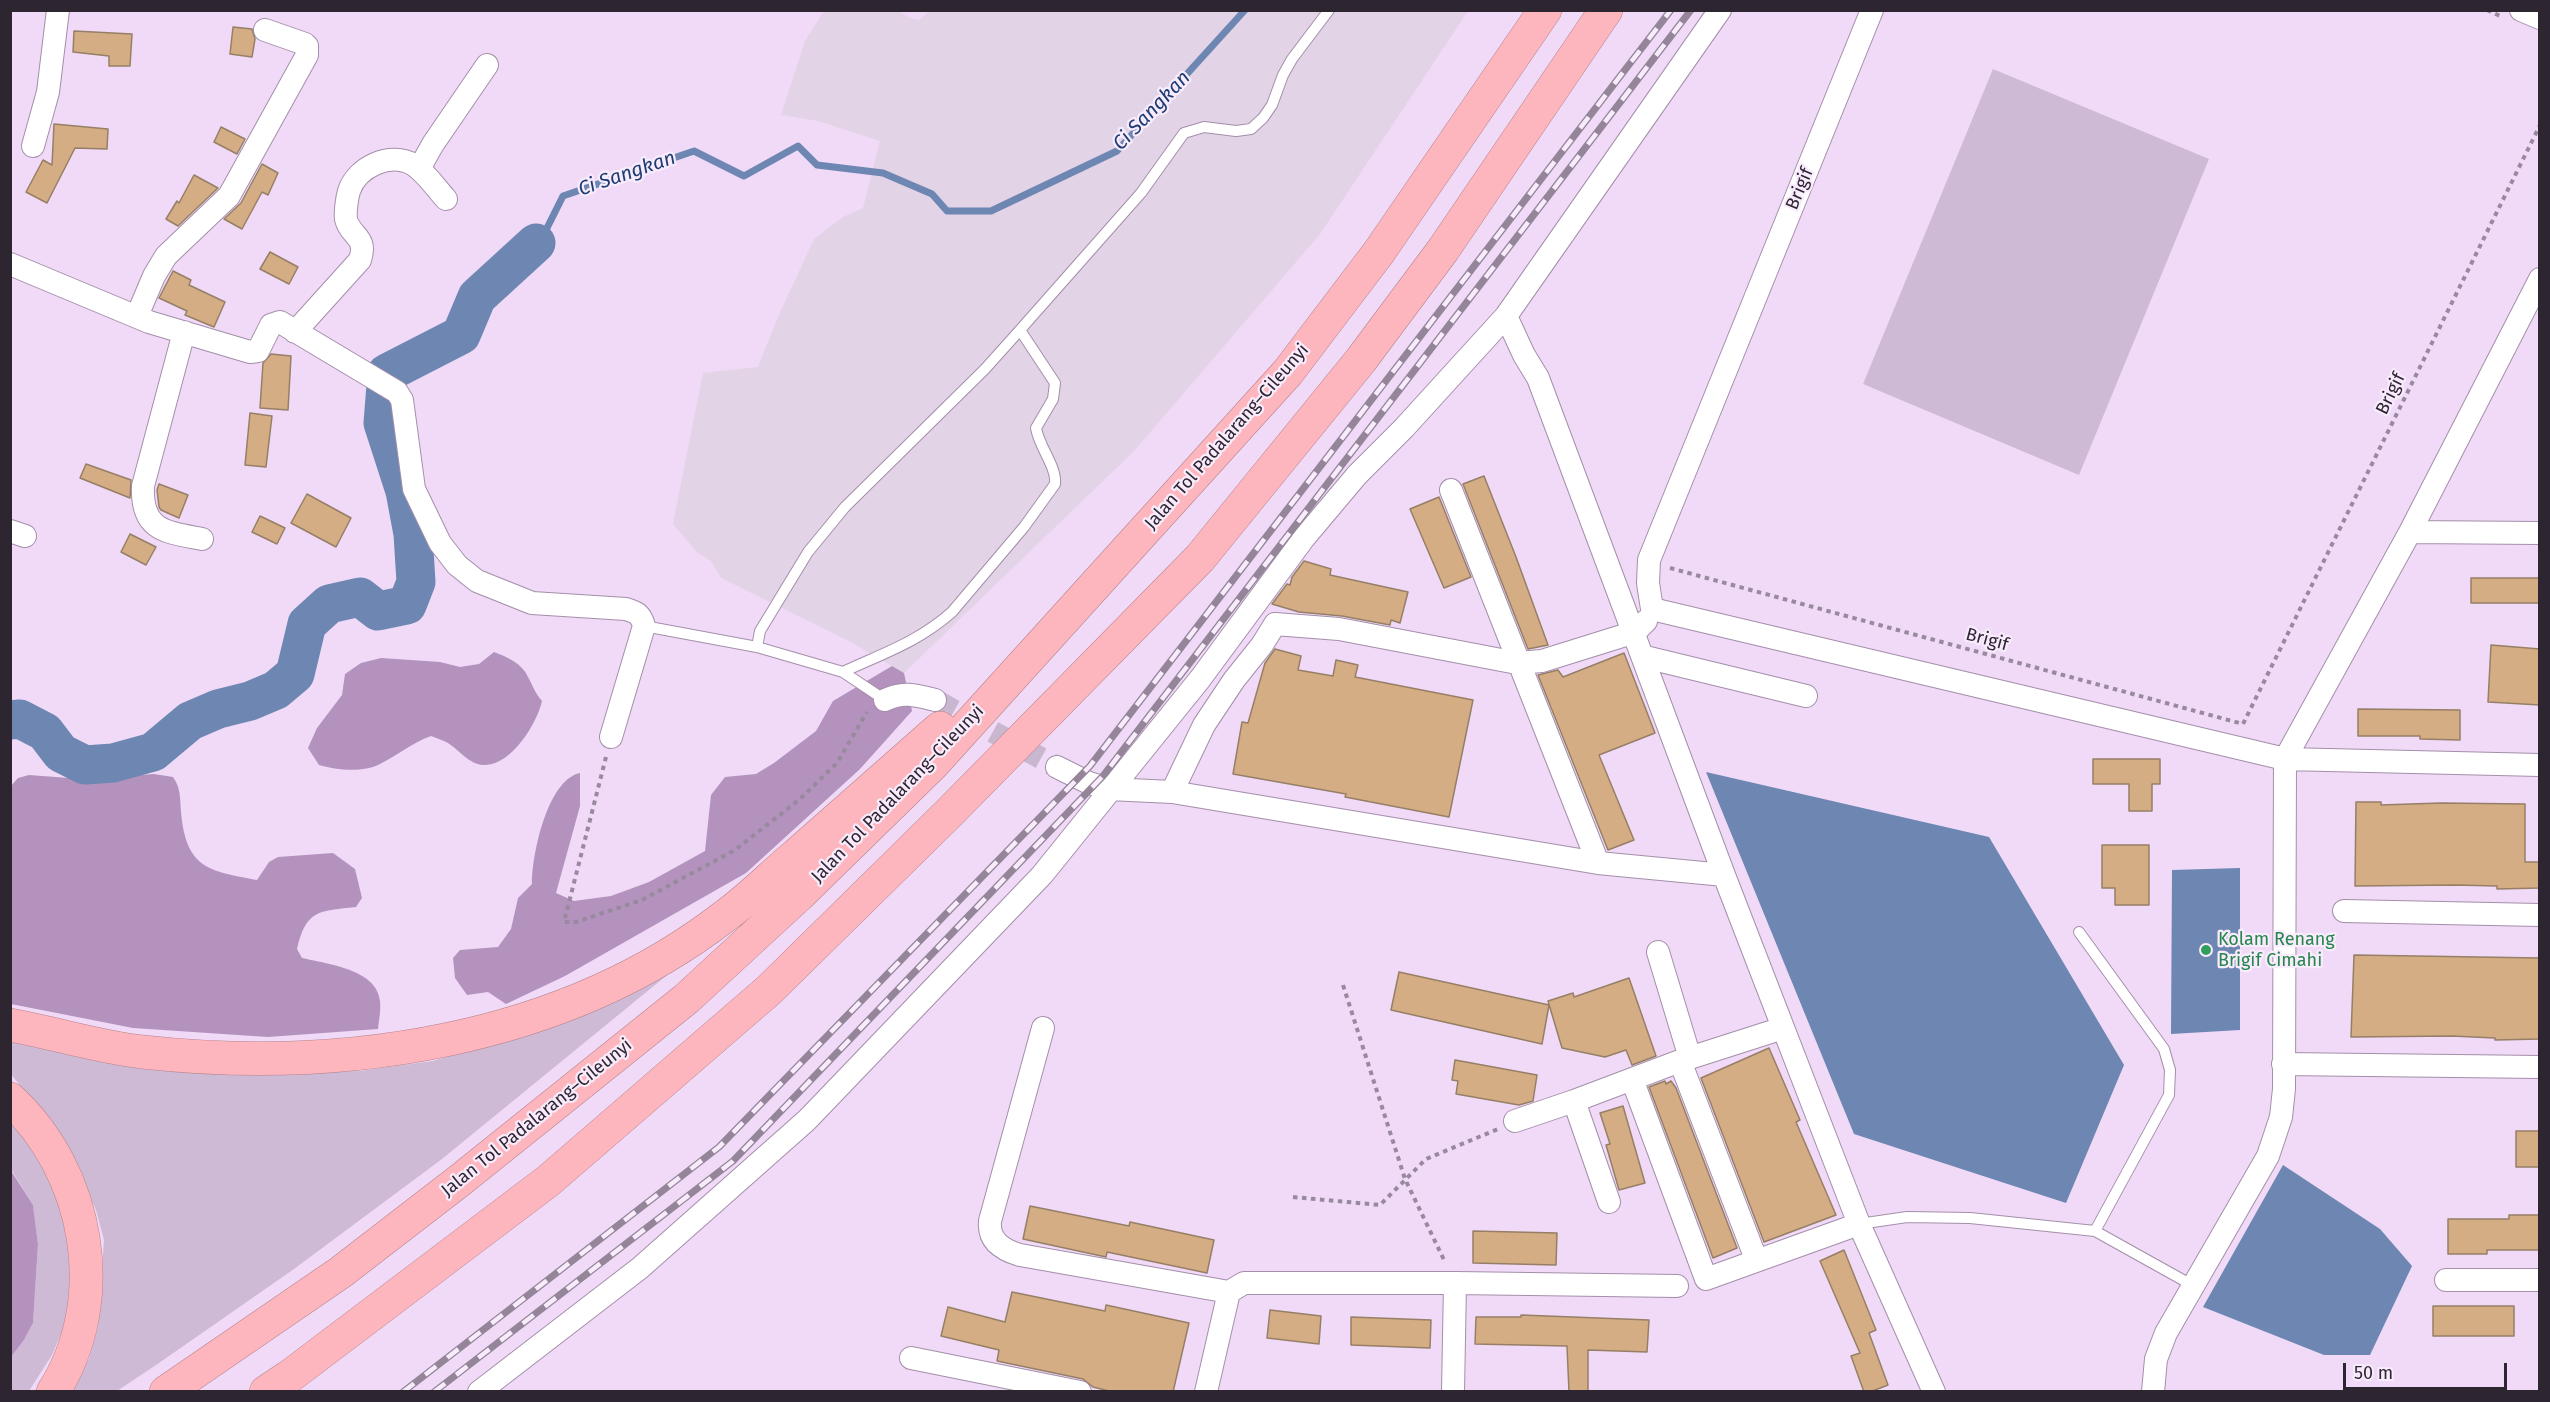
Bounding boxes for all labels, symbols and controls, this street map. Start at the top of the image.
water label: Ci Sangkan [1108,66,1196,156]
water label: Ci Sangkan [575,146,679,202]
street label: Brigif [1782,165,1818,213]
street label: Jalan Tol Padalarang–Cileunyi [1140,340,1314,534]
street label: Brigif [2372,370,2410,418]
street label: Brigif [1963,624,2011,656]
street label: Jalan Tol Padalarang–Cileunyi [807,701,989,887]
place label: Kolam Renang Brigif Cimahi [2218,929,2335,972]
marker: Kolam Renang Brigif Cimahi [2199,943,2213,957]
street label: Jalan Tol Padalarang–Cileunyi [437,1034,637,1202]
scale bar [2346,1351,2510,1389]
text: 50 m [2354,1362,2393,1384]

